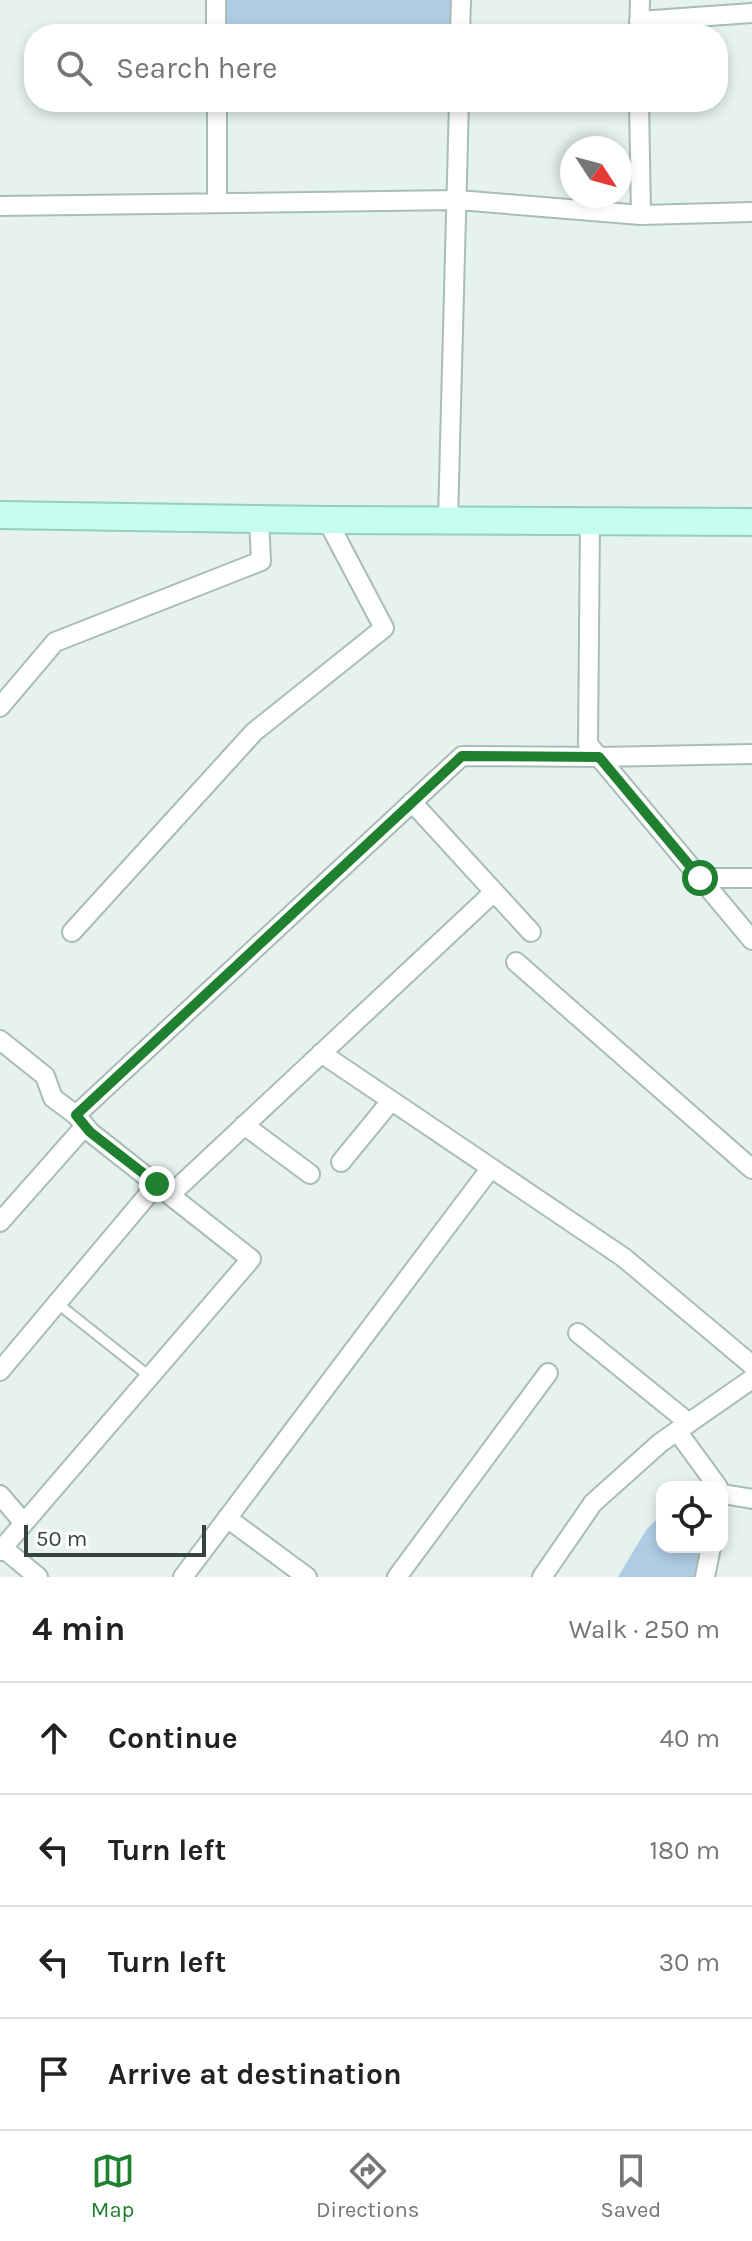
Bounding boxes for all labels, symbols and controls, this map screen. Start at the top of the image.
search box [24,24,728,112]
icon: search [52,46,96,90]
text: Search here [116,50,277,86]
north arrow [560,136,632,208]
route start [682,860,718,896]
route end [139,1166,175,1202]
map controls [656,1481,728,1553]
button: locate [656,1481,728,1553]
scale bar [24,1521,206,1557]
text: 50 m [36,1526,87,1552]
text: 4 min [32,1609,125,1649]
text: Walk · 250 m [569,1614,720,1645]
icon: ahead [32,1716,76,1760]
text: Continue [108,1720,238,1756]
text: 40 m [660,1723,720,1754]
icon: left [32,1828,76,1872]
text: Turn left [108,1832,226,1868]
text: 180 m [650,1835,720,1866]
icon: left [32,1940,76,1984]
text: Turn left [108,1944,226,1980]
text: 30 m [659,1947,720,1978]
icon: arrive [32,2052,76,2096]
text: Arrive at destination [108,2056,402,2092]
tab: Map [91,2149,135,2223]
tab: Directions [316,2149,419,2223]
tab: Saved [601,2149,661,2223]

